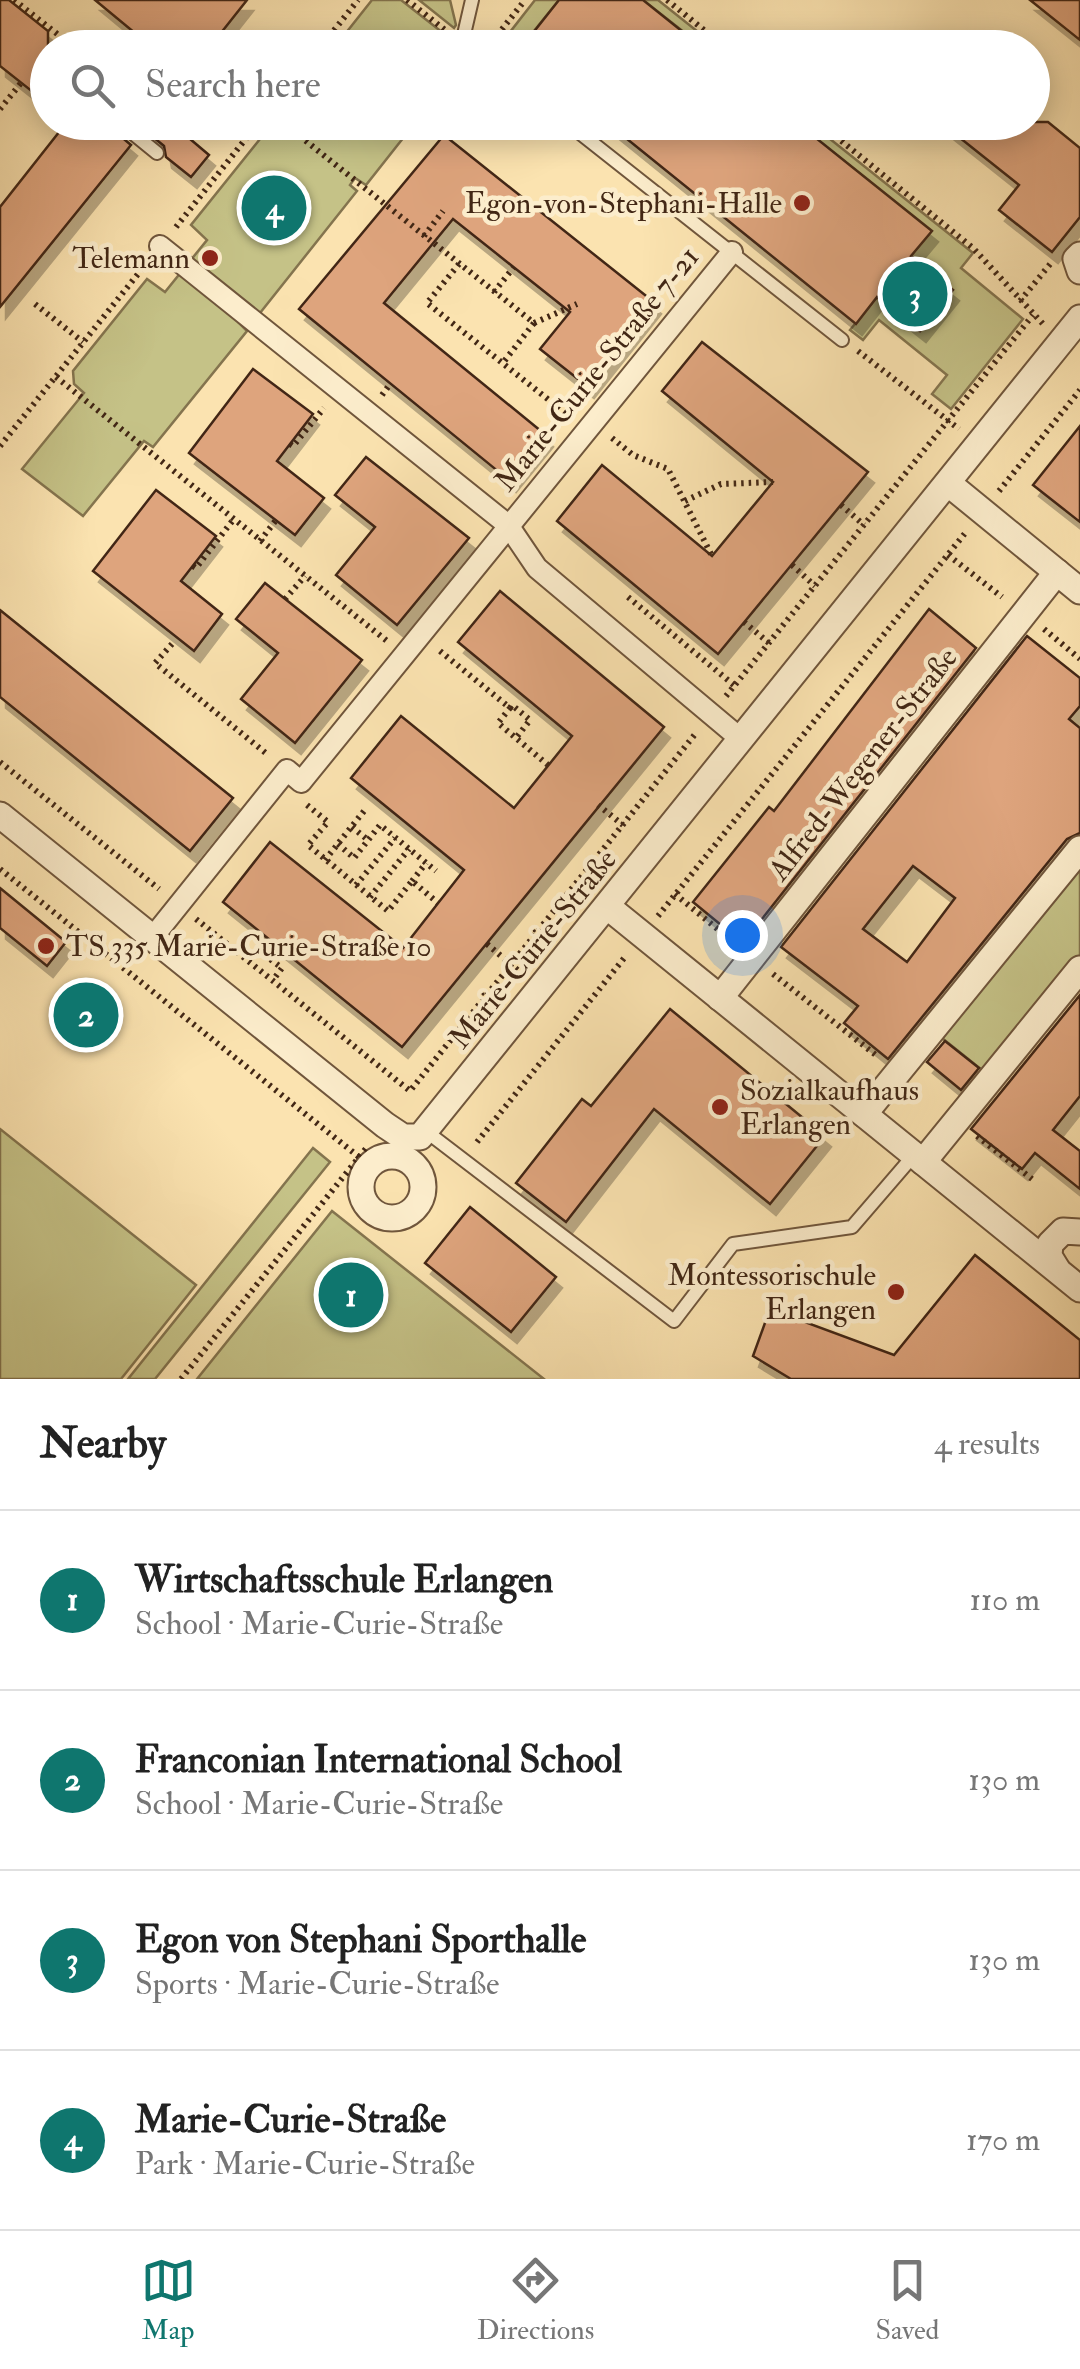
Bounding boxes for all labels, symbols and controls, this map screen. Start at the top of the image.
search box [30,30,1050,140]
icon: search [65,58,120,113]
text: Search here [145,61,321,109]
pin: 4 [242,170,306,246]
place label: Egon-von-Stephani-Halle [465,185,782,222]
marker: Egon-von-Stephani-Halle [791,192,813,214]
street label: Marie-Curie-Straße 7-21 [487,239,707,499]
place label: Telemann [72,240,190,277]
marker: Telemann [199,247,221,269]
pin: 3 [882,256,948,332]
street label: Alfred-Wegener-Straße [760,640,966,889]
street label: Marie-Curie-Straße [441,842,625,1056]
your location [717,910,768,961]
place label: TS 335 Marie-Curie-Straße 10 [66,928,432,965]
marker: TS 335 Marie-Curie-Straße 10 [35,935,57,957]
pin: 2 [54,978,118,1052]
place label: Sozialkaufhaus Erlangen [740,1072,919,1143]
marker: Sozialkaufhaus Erlangen [709,1096,731,1118]
place label: Montessorischule Erlangen [668,1257,876,1328]
pin: 1 [318,1258,384,1332]
marker: Montessorischule Erlangen [885,1281,907,1303]
text: Nearby [40,1418,166,1470]
text: 4 results [934,1424,1040,1464]
text: Wirtschaftsschule Erlangen [135,1556,553,1604]
text: 1 [67,1580,78,1620]
text: 110 m [969,1580,1040,1620]
text: School · Marie-Curie-Straße [135,1604,503,1644]
text: Franconian International School [135,1736,622,1784]
text: 2 [64,1760,81,1800]
text: 130 m [968,1760,1040,1800]
text: School · Marie-Curie-Straße [135,1784,503,1824]
text: Egon von Stephani Sporthalle [135,1916,586,1964]
text: 3 [66,1940,79,1980]
text: 130 m [968,1940,1040,1980]
text: Sports · Marie-Curie-Straße [135,1964,499,2004]
text: Marie-Curie-Straße [135,2096,446,2144]
text: 4 [64,2120,81,2160]
text: 170 m [966,2120,1040,2160]
text: Park · Marie-Curie-Straße [135,2144,475,2184]
tab: Map [141,2253,196,2348]
tab: Directions [477,2253,594,2348]
tab: Saved [875,2253,939,2348]

